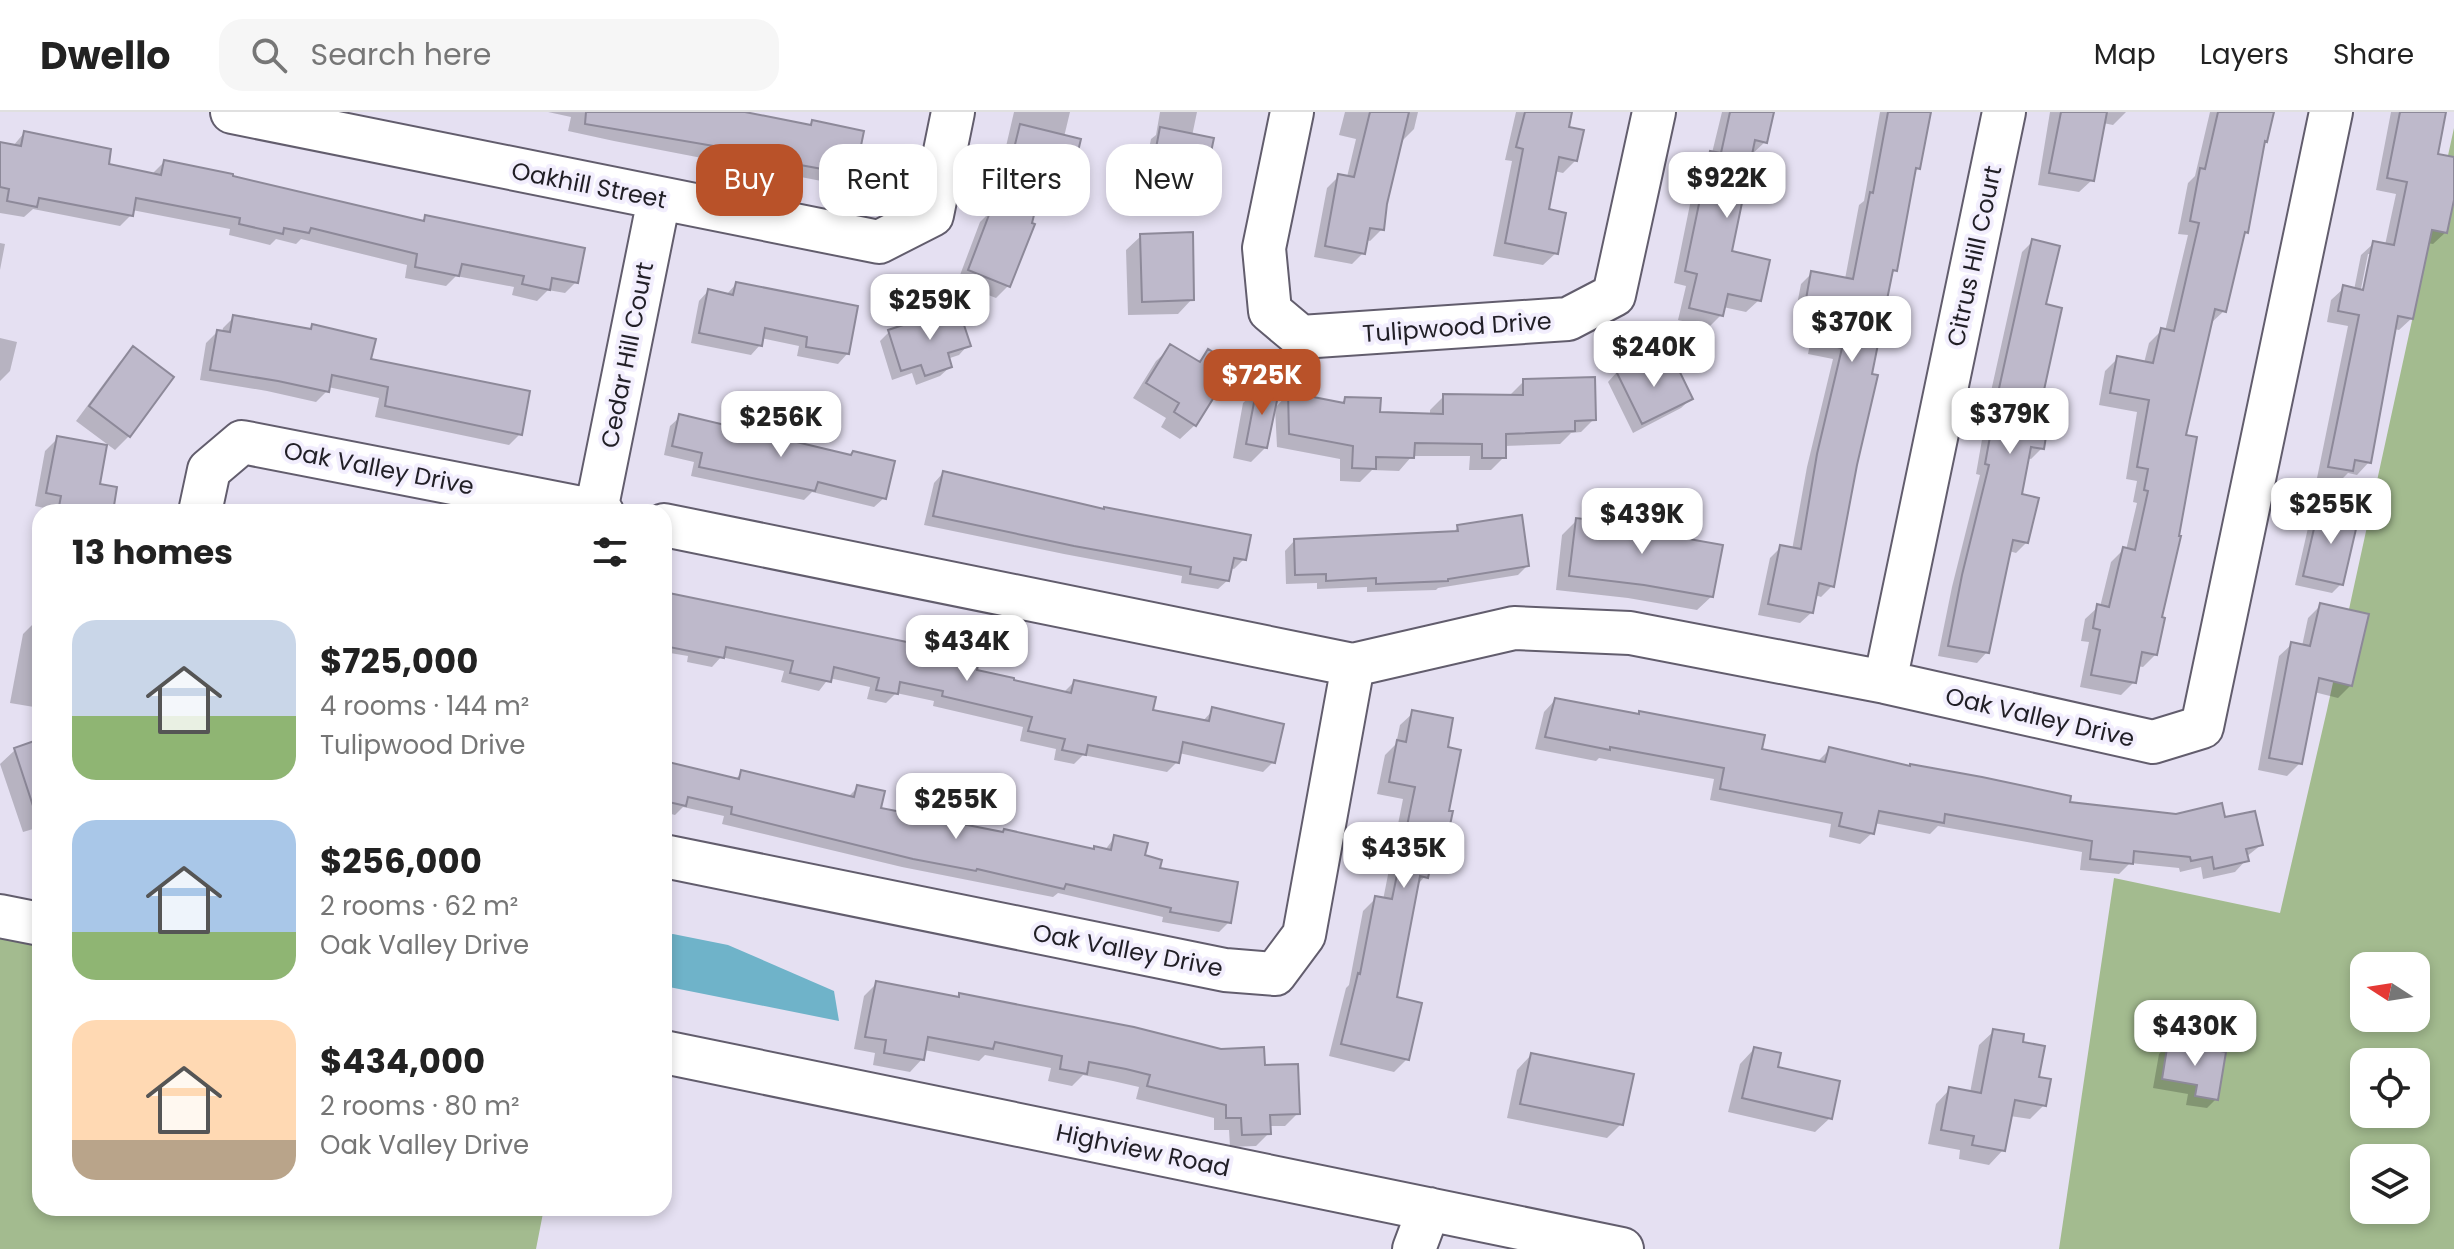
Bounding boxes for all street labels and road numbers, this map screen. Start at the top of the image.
street label: Oakhill Street [509,154,669,216]
street label: Citrus Hill Court [1939,163,2009,349]
street label: Cedar Hill Court [593,259,661,451]
street label: Tulipwood Drive [1361,304,1553,350]
street label: Oak Valley Drive [281,433,477,503]
street label: Oak Valley Drive [1942,679,2138,755]
street label: Oak Valley Drive [1030,915,1226,985]
street label: Highview Road [1053,1115,1233,1185]

